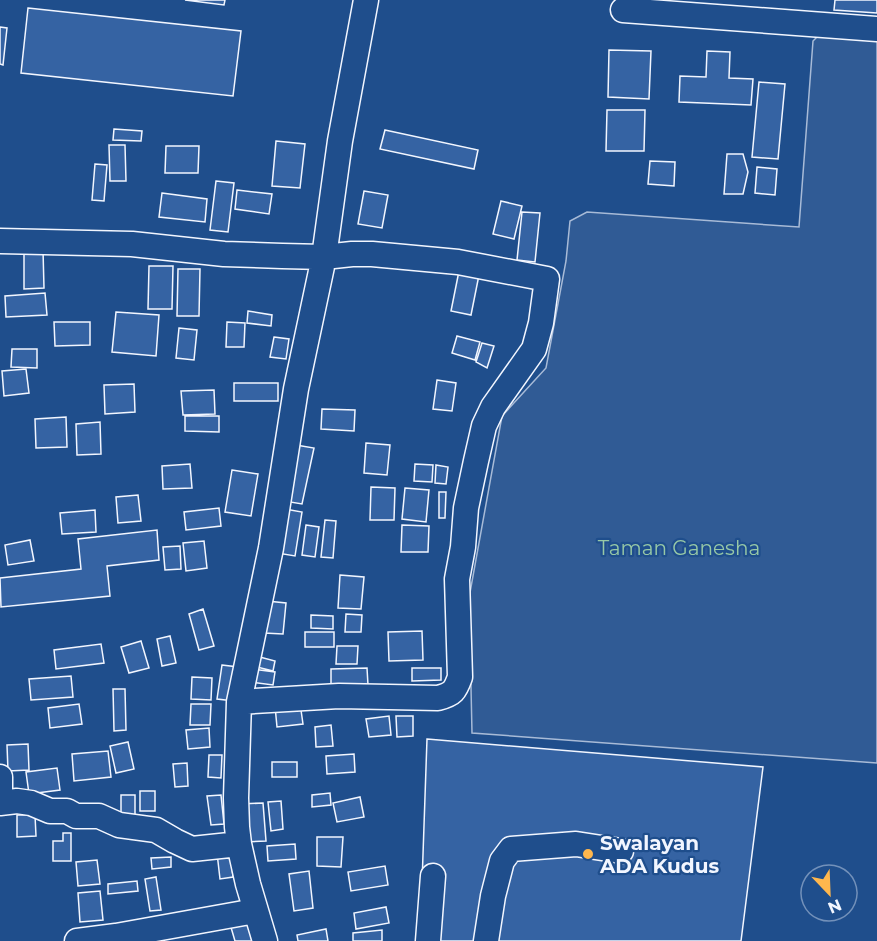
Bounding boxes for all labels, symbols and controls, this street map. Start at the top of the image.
park label: Taman Ganesha [598,536,760,560]
place label: Swalayan ADA Kudus [599,831,719,878]
marker: Swalayan ADA Kudus [581,847,595,861]
north arrow [799,863,859,923]
text: N [825,895,844,918]

